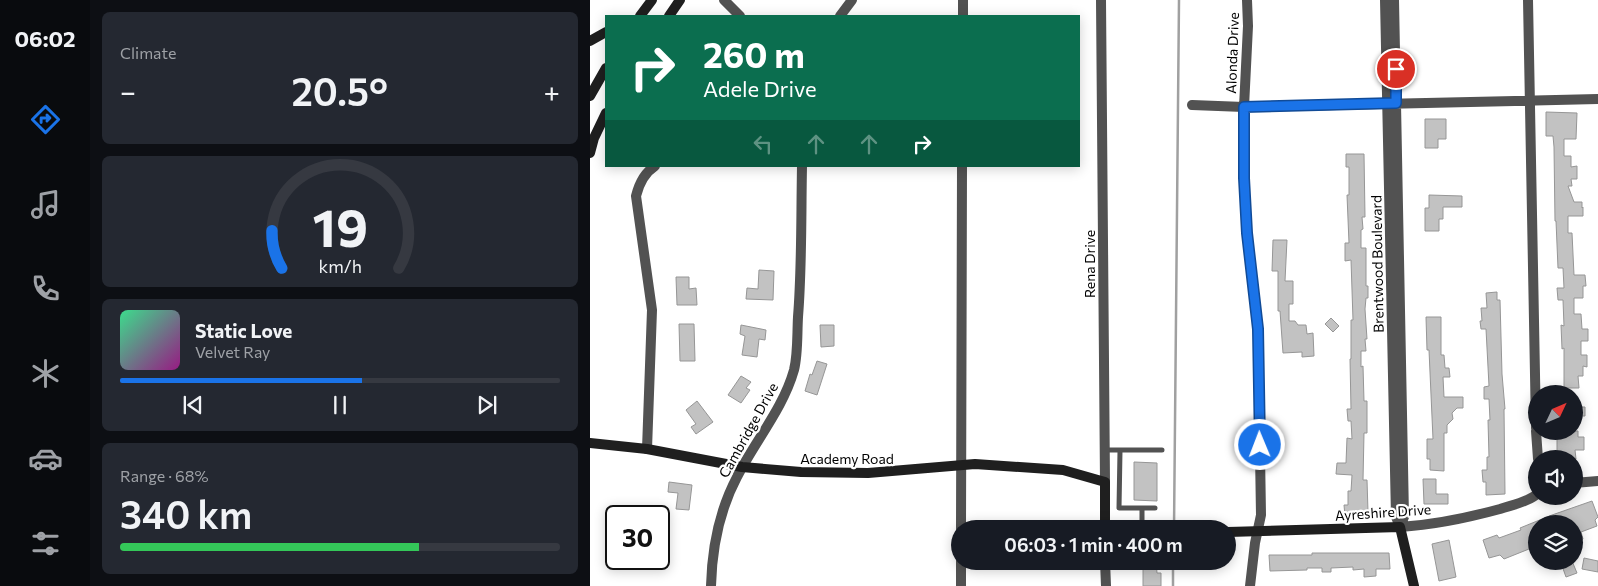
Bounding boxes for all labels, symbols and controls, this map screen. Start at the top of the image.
street label: Alonda Drive [1222,12,1242,94]
text: 06:02 [14,25,76,52]
text: 260 m [703,32,805,75]
icon: right [620,35,685,100]
text: Climate [120,43,176,62]
pin [1375,48,1417,90]
icon: arrive [1382,55,1410,83]
text: 20.5° [292,67,388,114]
text: − [120,74,136,108]
text: + [544,74,560,108]
text: Adele Drive [703,75,817,102]
icon: directions [28,102,63,137]
icon: left [749,130,777,158]
icon: ahead [802,130,830,158]
icon: ahead [855,130,883,158]
icon: right [908,130,936,158]
icon: music [28,187,63,222]
text: 19 [312,194,368,258]
street label: Brentwood Boulevard [1367,195,1387,333]
street label: Rena Drive [1081,230,1098,298]
text: km/h [318,255,362,277]
icon: phone [28,271,63,306]
text: Static Love [195,319,292,342]
text: Velvet Ray [195,342,270,361]
icon: climate [28,356,63,391]
street label: Cambridge Drive [715,380,781,480]
north arrow [1528,385,1582,440]
map controls [1528,385,1583,570]
icon: previous [179,391,207,419]
icon: pause [326,391,354,419]
icon: next [473,391,501,419]
position arrow [1233,418,1285,470]
icon: car [28,441,63,476]
street label: Academy Road [800,450,894,467]
button: sound [1528,450,1583,505]
text: Range · 68% [120,466,209,485]
text: 340 km [120,490,252,537]
street label: Ayreshire Drive [1334,500,1432,524]
speed limit sign: 30 [605,505,670,570]
button: layers [1528,515,1583,570]
icon: filters [28,526,63,561]
text: 06:03 · 1 min · 400 m [1004,533,1183,556]

